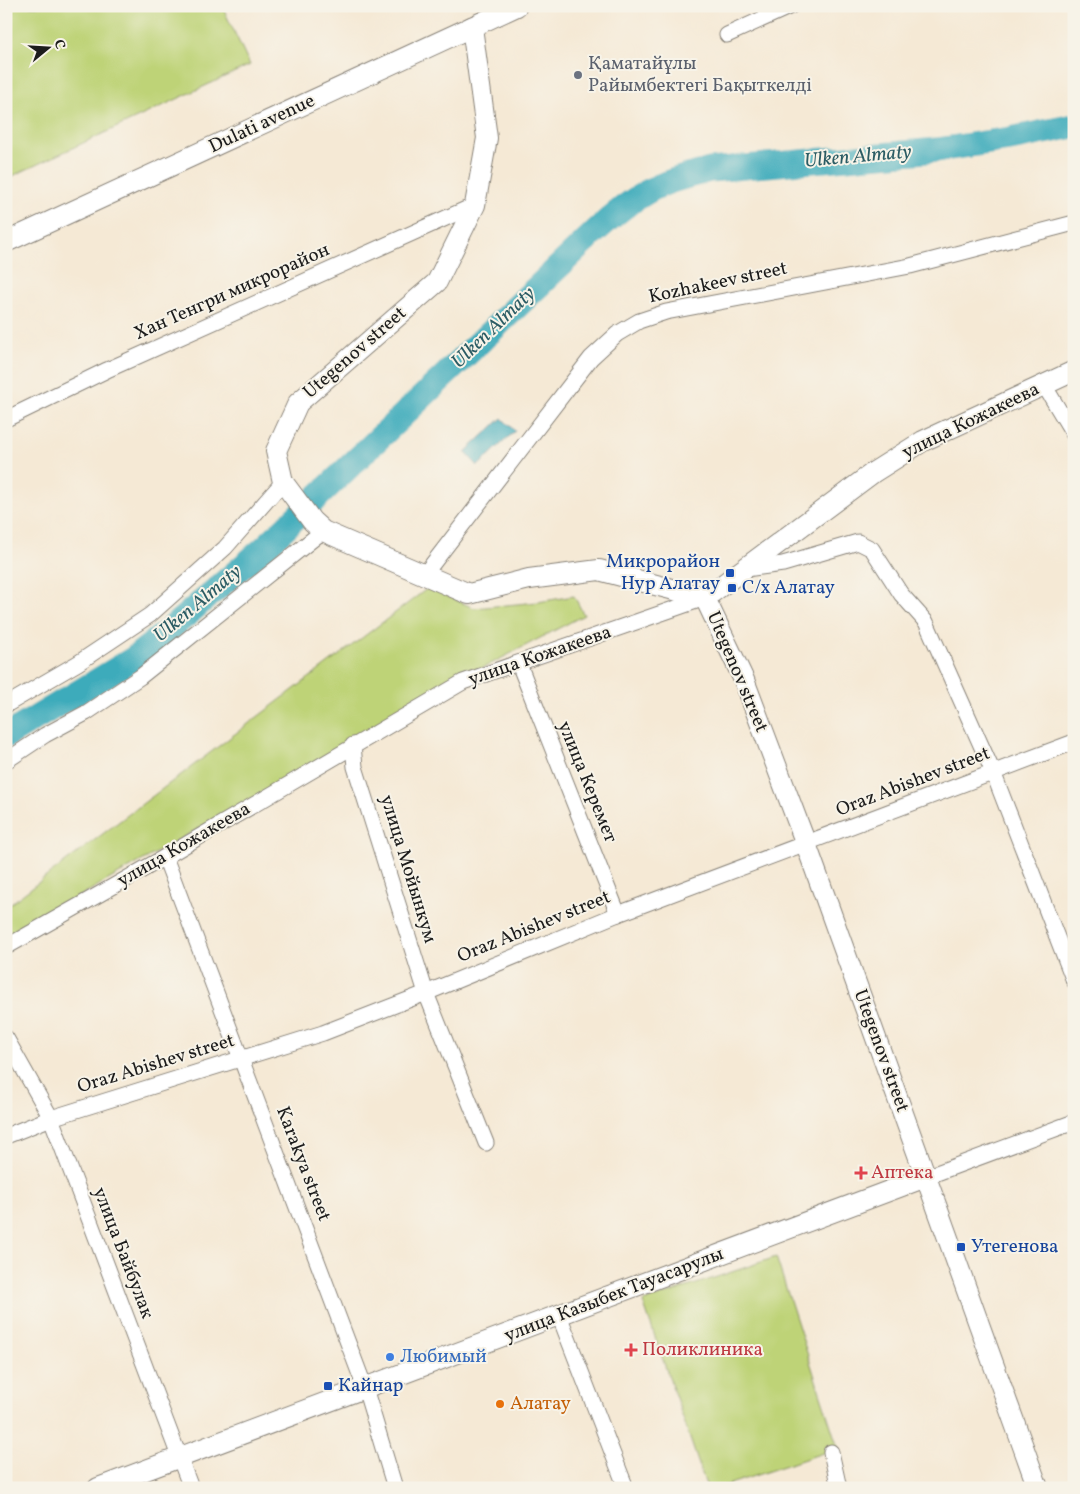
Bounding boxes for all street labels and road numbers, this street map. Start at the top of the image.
street label: Dulati avenue [205,88,319,160]
street label: Хан Тенгри микрорайон [130,237,334,347]
street label: Kozhakeev street [646,256,790,310]
street label: Utegenov street [298,301,412,405]
street label: улица Кожакеева [898,376,1044,466]
street label: Utegenov street [700,608,774,737]
street label: улица Кожакеева [465,619,615,693]
street label: улица Керемет [551,717,623,847]
street label: Oraz Abishev street [832,741,994,823]
street label: улица Мойынкум [373,792,443,946]
street label: улица Кожакеева [113,796,255,894]
street label: Oraz Abishev street [454,884,615,970]
street label: Utegenov street [847,986,915,1116]
street label: Oraz Abishev street [74,1028,238,1100]
street label: Karakya street [269,1103,337,1225]
street label: улица Байбулак [86,1183,160,1323]
street label: улица Казыбек Тауасарулы [501,1241,727,1349]

